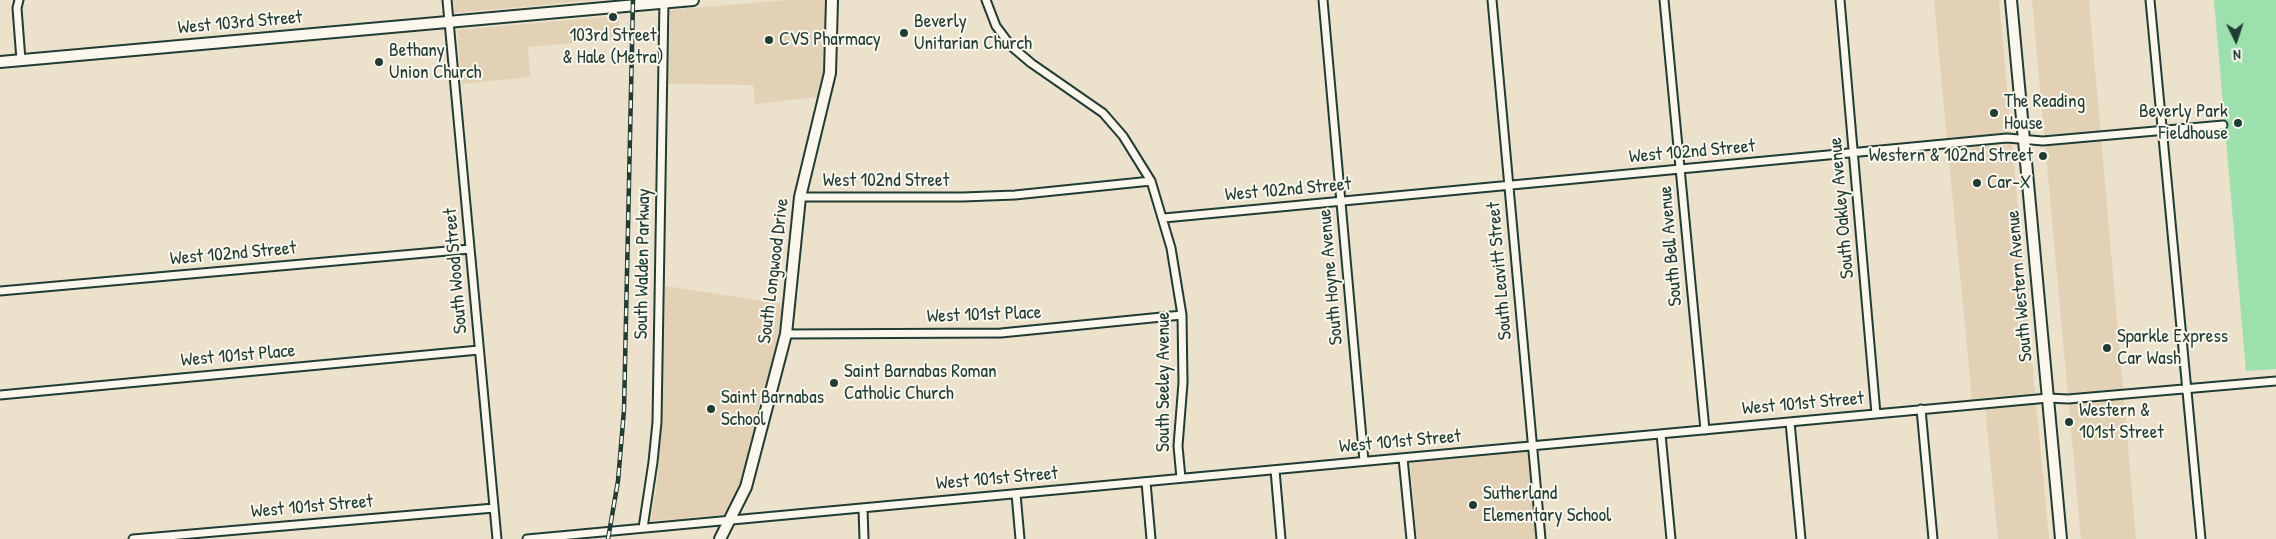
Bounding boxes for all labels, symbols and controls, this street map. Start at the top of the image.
street label: West 103rd Street [177,6,303,40]
marker: 103rd Street & Hale (Metra) [607,11,619,23]
place label: Beverly Unitarian Church [914,11,1032,55]
north arrow [2211,15,2261,65]
place label: 103rd Street & Hale (Metra) [562,25,664,69]
marker: Beverly Unitarian Church [898,27,910,39]
place label: CVS Pharmacy [779,29,881,51]
marker: CVS Pharmacy [763,34,775,46]
place label: Bethany Union Church [389,40,482,84]
text: N [2233,46,2241,65]
marker: Bethany Union Church [373,56,385,68]
place label: The Reading House [2004,91,2085,135]
place label: Beverly Park Fieldhouse [2139,101,2228,145]
marker: The Reading House [1988,107,2000,119]
marker: Beverly Park Fieldhouse [2232,117,2244,129]
street label: West 102nd Street [1628,135,1756,169]
street label: South Oakley Avenue [1824,136,1860,280]
place label: Western & 102nd Street [1869,145,2033,167]
marker: Western & 102nd Street [2037,150,2049,162]
street label: West 102nd Street [823,170,949,192]
place label: Car-X [1987,172,2031,194]
street label: West 102nd Street [1224,173,1352,207]
marker: Car-X [1971,177,1983,189]
street label: South Bell Avenue [1654,185,1688,307]
street label: South Walden Parkway [630,188,656,340]
street label: South Longwood Drive [754,197,794,345]
street label: South Leavitt Street [1483,201,1517,341]
street label: South Wood Street [439,207,473,335]
street label: South Hoyne Avenue [1314,208,1348,346]
street label: South Western Avenue [2002,209,2038,363]
street label: West 102nd Street [169,237,297,271]
street label: West 101st Place [926,302,1042,328]
street label: South Seeley Avenue [1153,312,1175,452]
place label: Sparkle Express Car Wash [2117,326,2228,370]
street label: West 101st Place [180,340,296,372]
marker: Sparkle Express Car Wash [2101,342,2113,354]
place label: Saint Barnabas Roman Catholic Church [844,361,997,405]
marker: Saint Barnabas Roman Catholic Church [828,377,840,389]
place label: Saint Barnabas School [721,387,824,431]
street label: West 101st Street [1741,387,1865,421]
place label: Western & 101st Street [2079,400,2164,444]
marker: Saint Barnabas School [705,403,717,415]
marker: Western & 101st Street [2063,416,2075,428]
street label: West 101st Street [1338,425,1462,459]
street label: West 101st Street [935,462,1059,496]
place label: Sutherland Elementary School [1483,483,1611,527]
street label: West 101st Street [250,490,374,524]
marker: Sutherland Elementary School [1467,499,1479,511]

